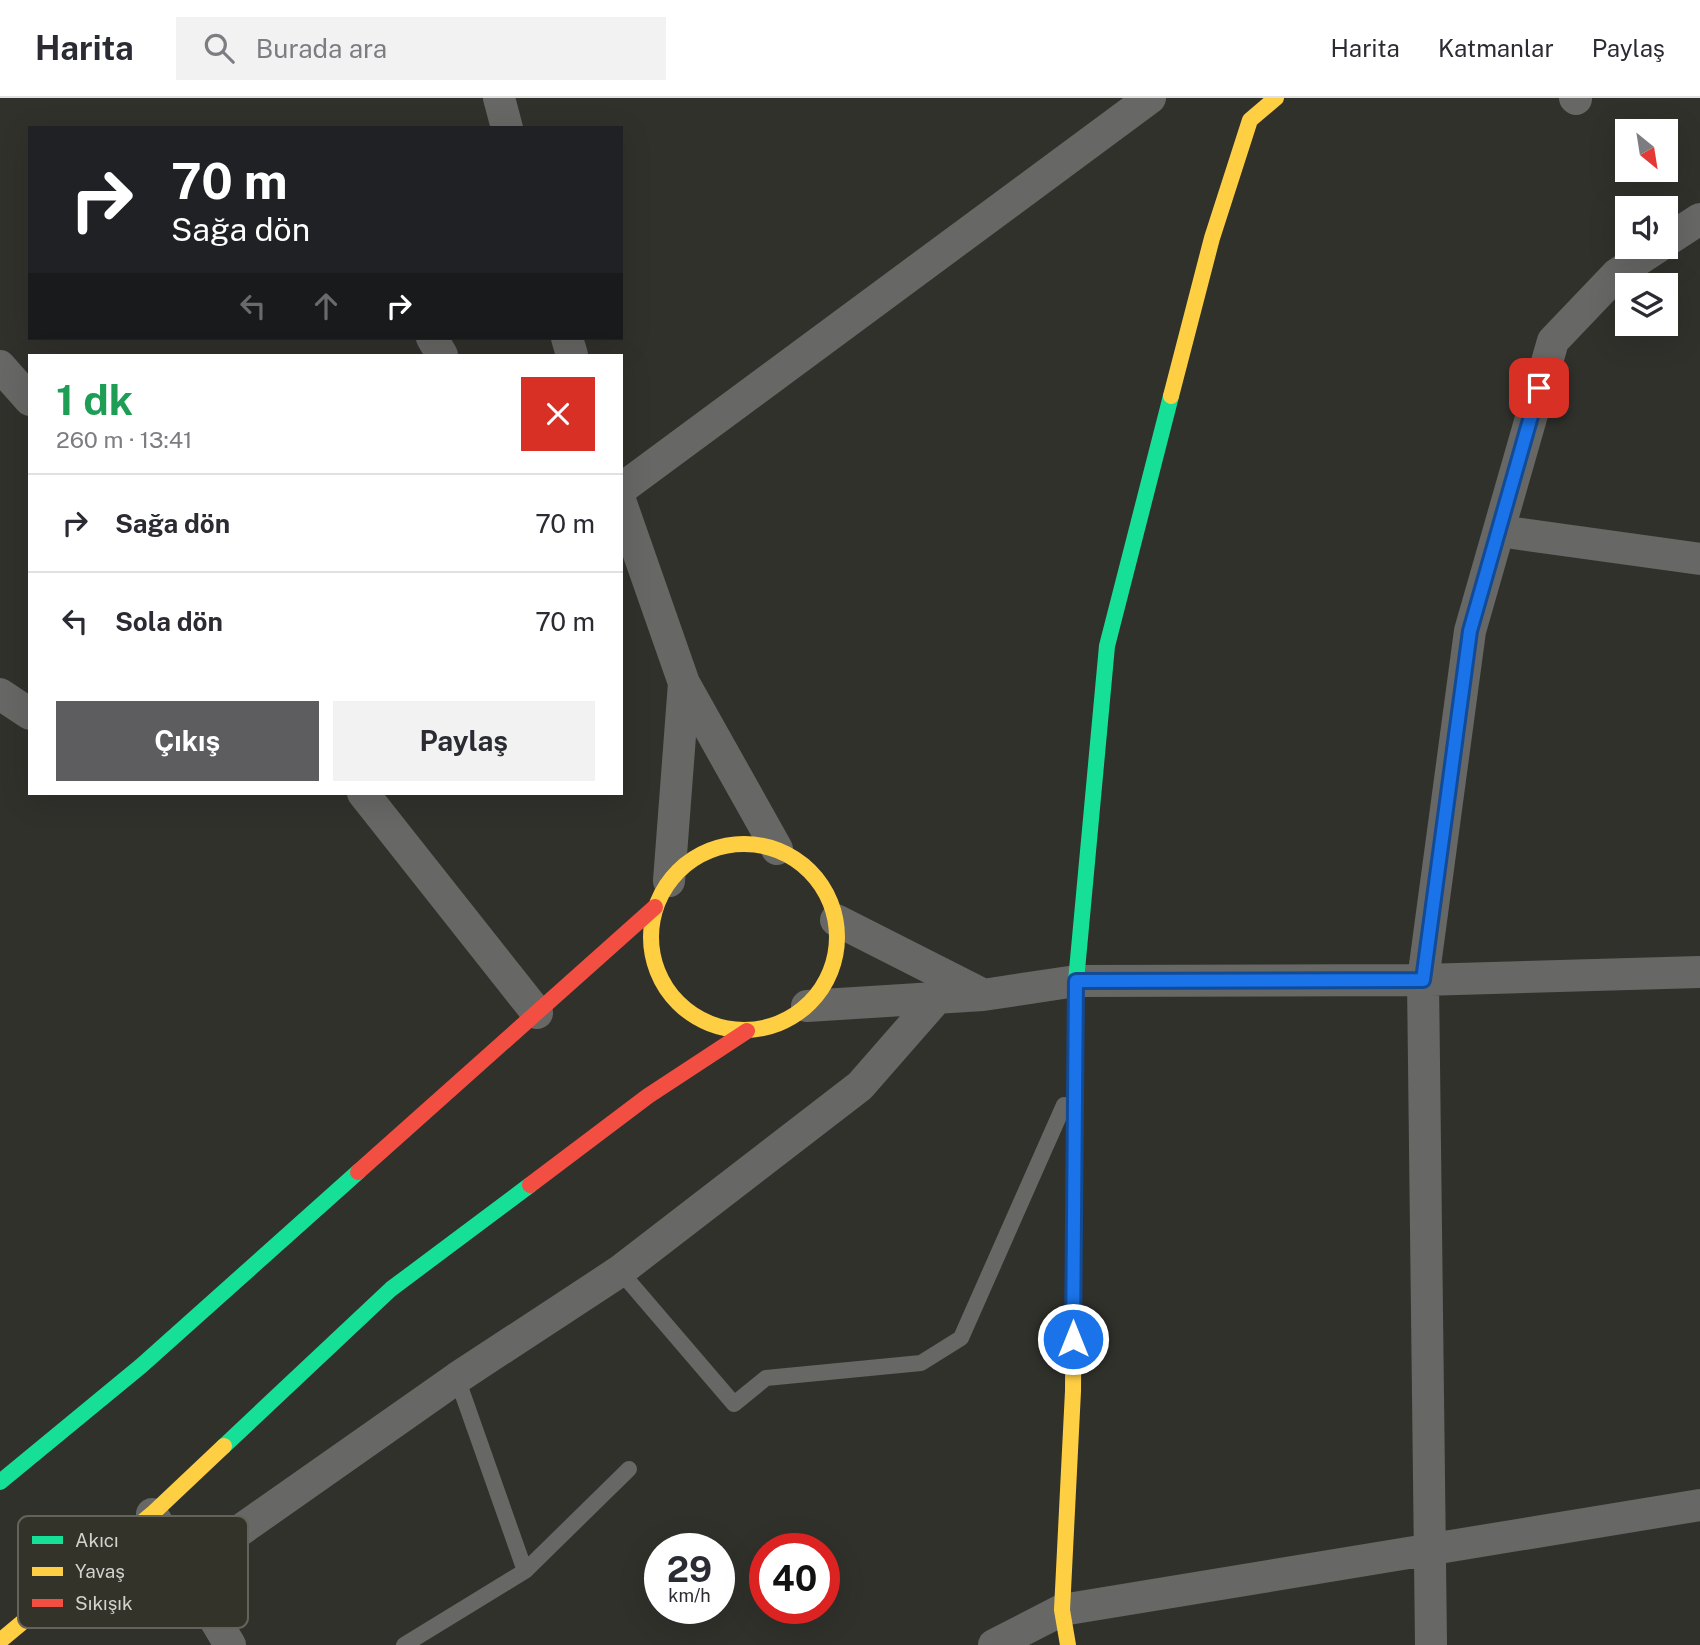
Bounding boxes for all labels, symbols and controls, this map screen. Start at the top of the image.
search box [176,17,666,80]
text: Harita [35,29,134,67]
icon: search [200,29,238,67]
text: Burada ara [256,33,387,64]
text: Harita [1331,34,1400,62]
text: Katmanlar [1438,34,1554,62]
text: Paylaş [1592,34,1665,62]
north arrow [1615,119,1678,182]
map controls [1615,119,1678,336]
text: 70 m [171,152,288,210]
icon: right [56,154,147,245]
button: sound [1615,196,1678,259]
text: Sağa dön [171,211,310,248]
button: layers [1615,273,1678,336]
icon: left [234,287,272,325]
icon: ahead [307,287,345,325]
icon: right [380,287,418,325]
pin [1509,358,1569,418]
icon: arrive [1520,369,1558,407]
text: 1 dk [56,375,133,424]
button: close [521,377,595,451]
text: 260 m · 13:41 [56,426,192,453]
icon: right [56,504,94,542]
text: Sağa dön [115,508,230,539]
text: 70 m [535,508,595,539]
icon: left [56,602,94,640]
text: Sola dön [115,606,223,637]
text: 70 m [535,606,595,637]
button: Çıkış [56,701,319,781]
button: Paylaş [333,701,595,781]
position arrow [1036,1302,1110,1376]
legend [18,1516,248,1628]
text: Akıcı [75,1529,119,1551]
speed limit sign: 40 [749,1533,840,1624]
text: 29 [667,1549,712,1590]
text: Yavaş [75,1560,125,1582]
text: km/h [668,1585,711,1606]
text: Sıkışık [75,1592,133,1614]

